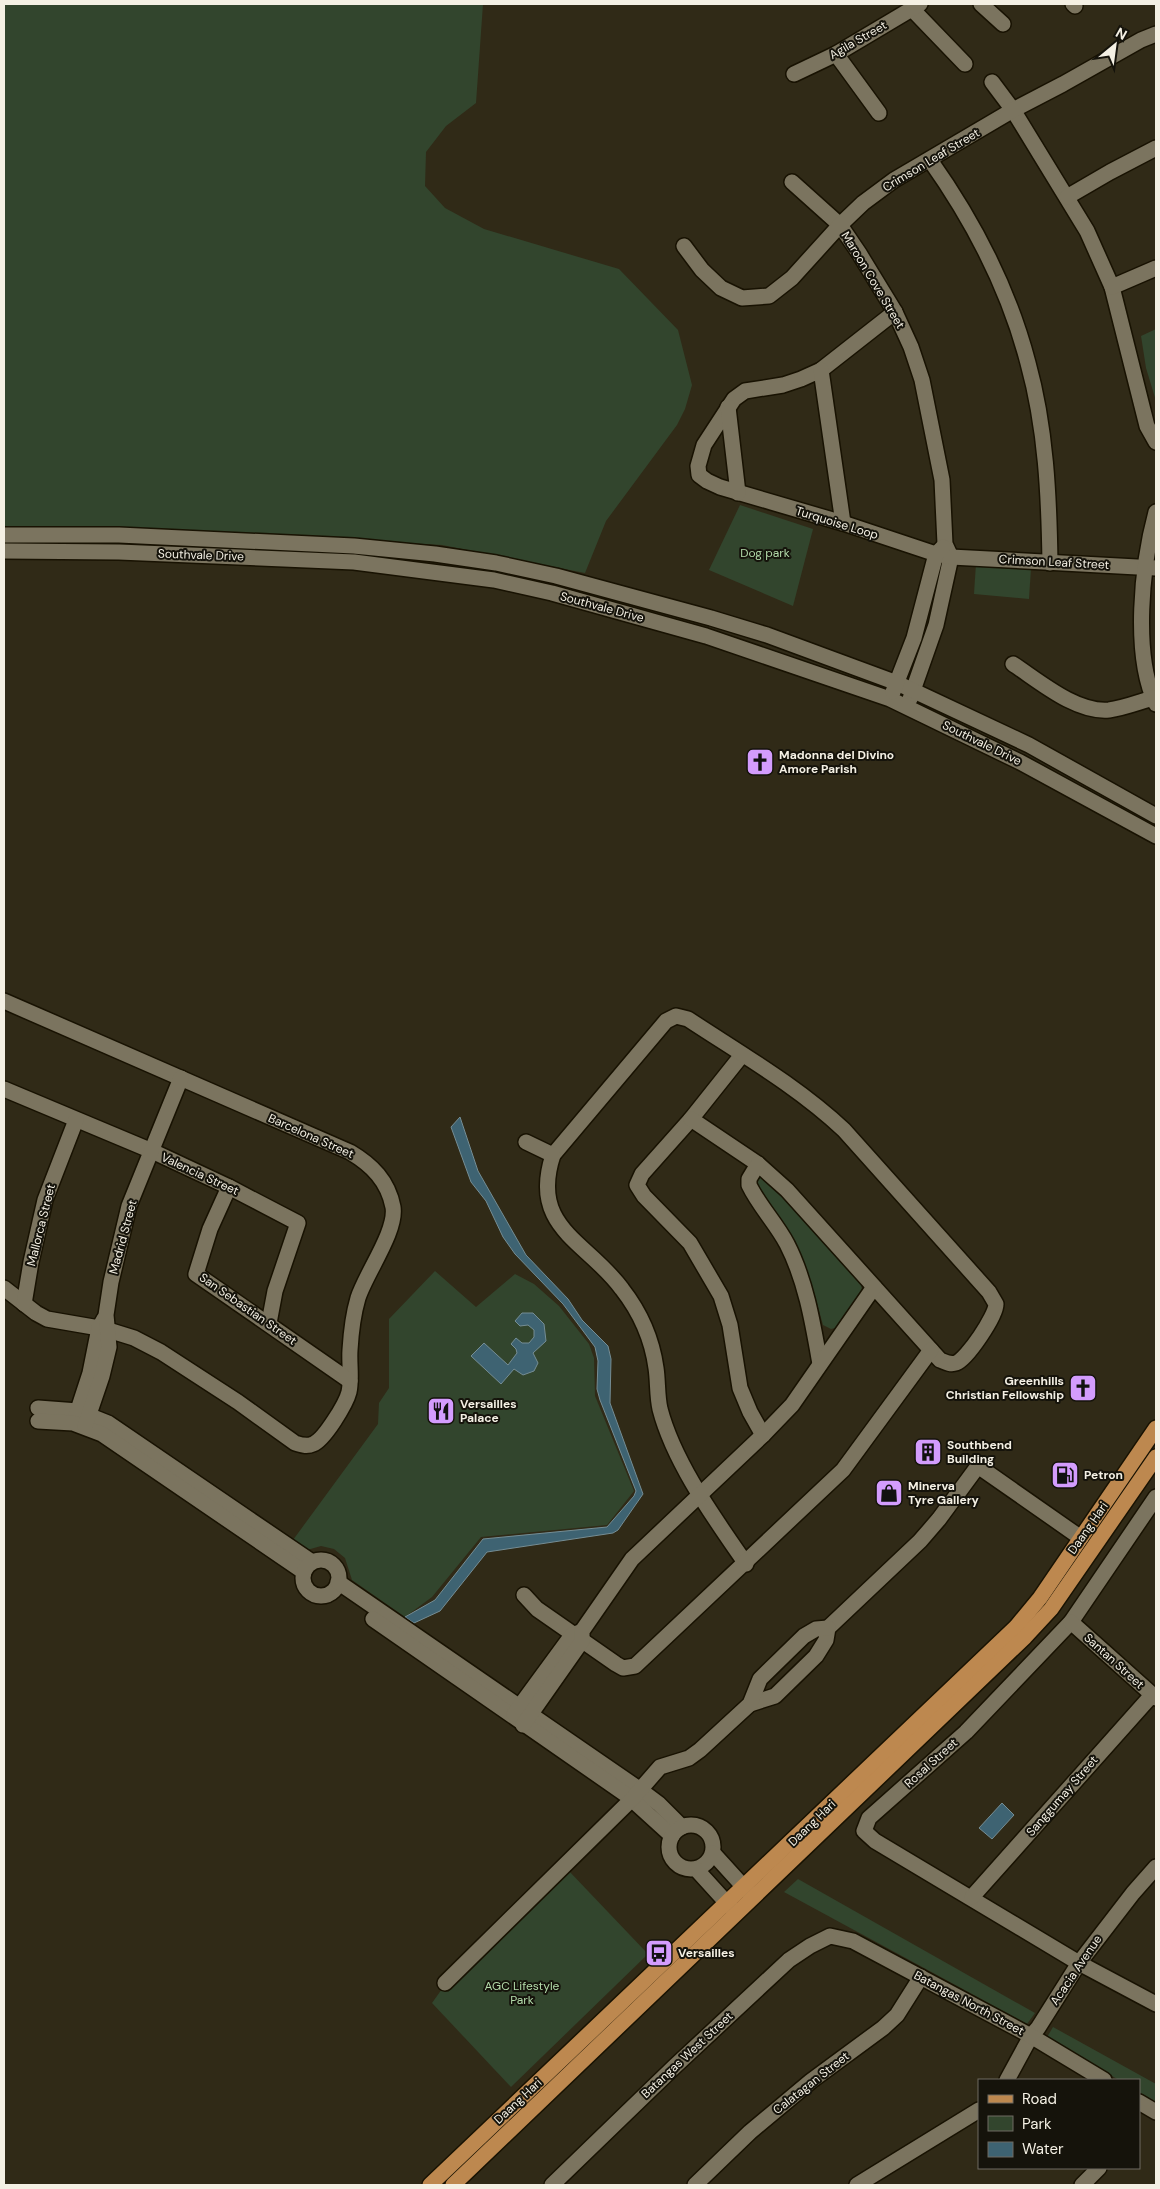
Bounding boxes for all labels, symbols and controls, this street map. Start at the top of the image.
street label: Agila Street [826,17,890,63]
north arrow [1090,20,1140,70]
text: N [1112,23,1130,44]
street label: Crimson Leaf Street [880,125,983,195]
street label: Maroon Cove Street [838,228,908,332]
street label: Turquoise Loop [794,503,880,543]
park label: Dog park [740,545,790,561]
street label: Southvale Drive [158,546,244,565]
street label: Crimson Leaf Street [998,551,1110,573]
street label: Southvale Drive [558,588,646,626]
street label: Southvale Drive [940,717,1024,769]
church icon: Madonna del Divino Amore Parish [745,747,775,777]
place label: Madonna del Divino Amore Parish [779,747,894,777]
street label: Barcelona Street [266,1110,357,1162]
street label: Valencia Street [159,1149,242,1199]
street label: Mallorca Street [23,1182,59,1268]
street label: Madrid Street [105,1198,141,1276]
street label: San Sebastian Street [196,1269,300,1349]
place label: Greenhills Christian Fellowship [946,1373,1064,1403]
church icon: Greenhills Christian Fellowship [1068,1373,1098,1403]
restaurant icon: Versailles Palace [426,1396,456,1426]
place label: Versailles Palace [460,1396,517,1426]
building icon: Southbend Building [913,1437,943,1467]
place label: Southbend Building [947,1437,1012,1467]
fuel station icon: Petron [1050,1460,1080,1490]
place label: Petron [1084,1467,1123,1483]
shop icon: Minerva Tyre Gallery [874,1478,904,1508]
place label: Minerva Tyre Gallery [908,1478,980,1508]
street label: Daang Hari [1064,1499,1112,1557]
street label: Santan Street [1081,1630,1148,1692]
street label: Rosal Street [901,1735,961,1791]
street label: Sanggumay Street [1023,1752,1102,1840]
street label: Daang Hari [785,1796,839,1850]
street label: Acacia Avenue [1047,1932,1105,2008]
bus stop icon: Versailles [644,1938,674,1968]
place label: Versailles [678,1945,735,1961]
street label: Batangas North Street [911,1967,1027,2039]
park label: AGC Lifestyle Park [485,1978,560,2008]
street label: Batangas West Street [638,2008,736,2102]
street label: Calatagan Street [770,2048,853,2118]
street label: Daang Hari [491,2075,546,2127]
legend [978,2079,1140,2169]
text: Road [1022,2089,1057,2109]
text: Park [1022,2114,1052,2134]
text: Water [1022,2139,1064,2159]

